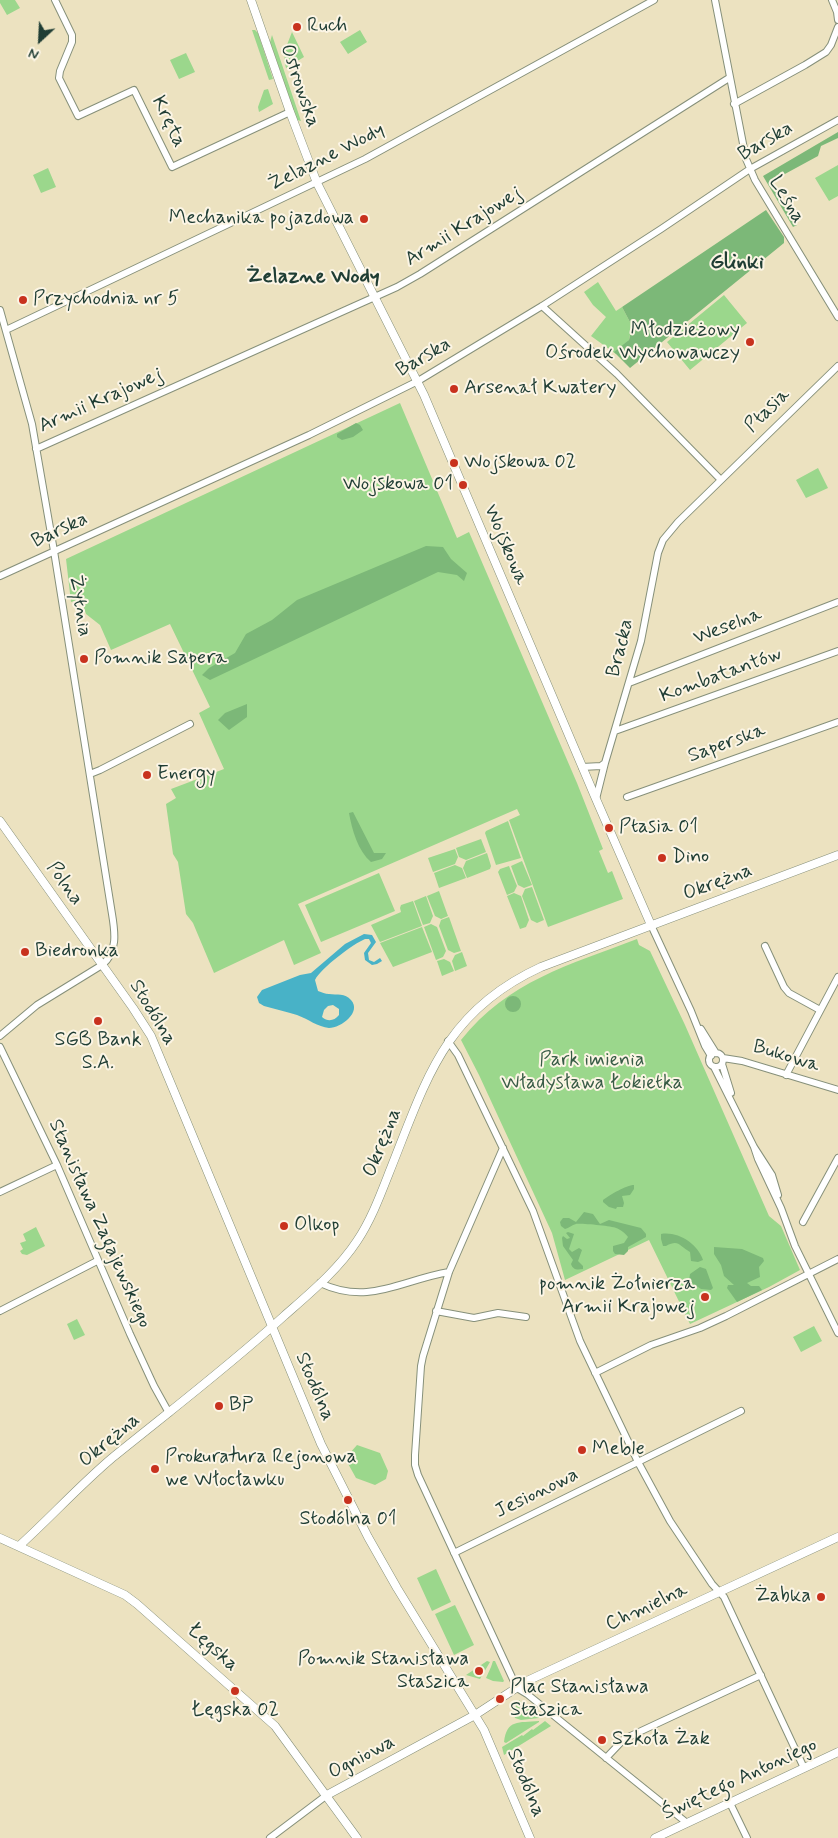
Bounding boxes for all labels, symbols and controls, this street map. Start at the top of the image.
north arrow [15,15,65,65]
place label: Ruch [307,15,347,39]
marker: Ruch [291,21,303,33]
street label: Ostrowska [274,41,324,131]
text: N [26,43,42,64]
street label: Kręta [145,92,191,152]
street label: Barska [734,117,798,167]
street label: Żelazne Wody [265,118,389,198]
street label: Leśna [762,172,810,228]
street label: Armii Krajowej [401,182,527,272]
place label: Mechanika pojazdowa [169,207,354,231]
marker: Mechanika pojazdowa [358,213,370,225]
district label: Glinki [710,251,764,277]
district label: Żelazne Wody [246,265,380,291]
place label: Przychodnia nr 5 [33,288,179,312]
marker: Przychodnia nr 5 [17,294,29,306]
place label: Młodzieżowy Ośrodek Wychowawczy [545,319,740,366]
street label: Barska [392,333,456,383]
marker: Młodzieżowy Ośrodek Wychowawczy [744,336,756,348]
street label: Armii Krajowej [35,363,167,439]
place label: Arsenał Kwatery [464,377,616,401]
marker: Arsenał Kwatery [448,383,460,395]
street label: Ptasia [740,384,796,438]
place label: Wojskowa 02 [464,451,576,475]
marker: Wojskowa 02 [448,457,460,469]
place label: Wojskowa 01 [343,473,453,497]
marker: Wojskowa 01 [457,479,469,491]
street label: Wojskowa [477,501,533,589]
street label: Barska [28,508,92,554]
street label: Żytnia [62,574,96,638]
street label: Weselna [690,603,766,651]
street label: Bracka [602,616,640,680]
street label: Kombatantów [657,643,785,709]
place label: Pomnik Sapera [94,647,227,671]
marker: Pomnik Sapera [78,653,90,665]
street label: Saperska [685,719,769,769]
place label: Energy [157,763,215,787]
marker: Energy [141,769,153,781]
place label: Ptasia 01 [619,816,698,840]
marker: Ptasia 01 [603,822,615,834]
place label: Dino [672,846,709,870]
marker: Dino [656,852,668,864]
street label: Polna [40,858,88,910]
street label: Okrężna [680,859,756,907]
place label: Biedronka [35,940,119,964]
marker: Biedronka [19,946,31,958]
street label: Stodólna [123,976,181,1050]
marker: SGB Bank S.A. [92,1015,104,1027]
place label: SGB Bank S.A. [54,1029,142,1076]
street label: Bukowa [750,1036,822,1078]
park label: Park imienia Władysława Łokietka [501,1049,683,1096]
street label: Okrężna [358,1105,408,1181]
street label: Stanisława Zagajewskiego [42,1116,156,1332]
place label: Olkop [294,1214,339,1238]
marker: Olkop [278,1220,290,1232]
place label: pomnik Żołnierza Armii Krajowej [539,1273,695,1320]
marker: pomnik Żołnierza Armii Krajowej [699,1291,711,1303]
street label: Stodólna [289,1349,339,1425]
place label: BP [229,1394,253,1418]
marker: BP [213,1400,225,1412]
street label: Okrężna [75,1409,145,1473]
place label: Meble [592,1438,645,1462]
marker: Meble [576,1444,588,1456]
place label: Prokuratura Rejonowa we Włocławku [165,1446,357,1493]
marker: Prokuratura Rejonowa we Włocławku [149,1463,161,1475]
street label: Jesionowa [491,1463,583,1525]
marker: Stodólna 01 [342,1494,354,1506]
place label: Stodólna 01 [299,1508,397,1532]
street label: Chmielna [602,1579,692,1637]
place label: Żabka [755,1585,811,1609]
marker: Żabka [815,1591,827,1603]
street label: Łęgska [181,1619,243,1677]
place label: Pomnik Stanisława Staszica [298,1648,469,1695]
marker: Pomnik Stanisława Staszica [473,1665,485,1677]
place label: Plac Stanisława Staszica [510,1676,649,1723]
marker: Łęgska 02 [229,1685,241,1697]
marker: Plac Stanisława Staszica [494,1693,506,1705]
place label: Łęgska 02 [191,1699,279,1723]
place label: Szkoła Żak [612,1728,710,1752]
street label: Ogniowa [325,1731,399,1785]
marker: Szkoła Żak [596,1734,608,1746]
street label: Świętego Antoniego [659,1734,821,1826]
street label: Stodólna [500,1745,550,1821]

